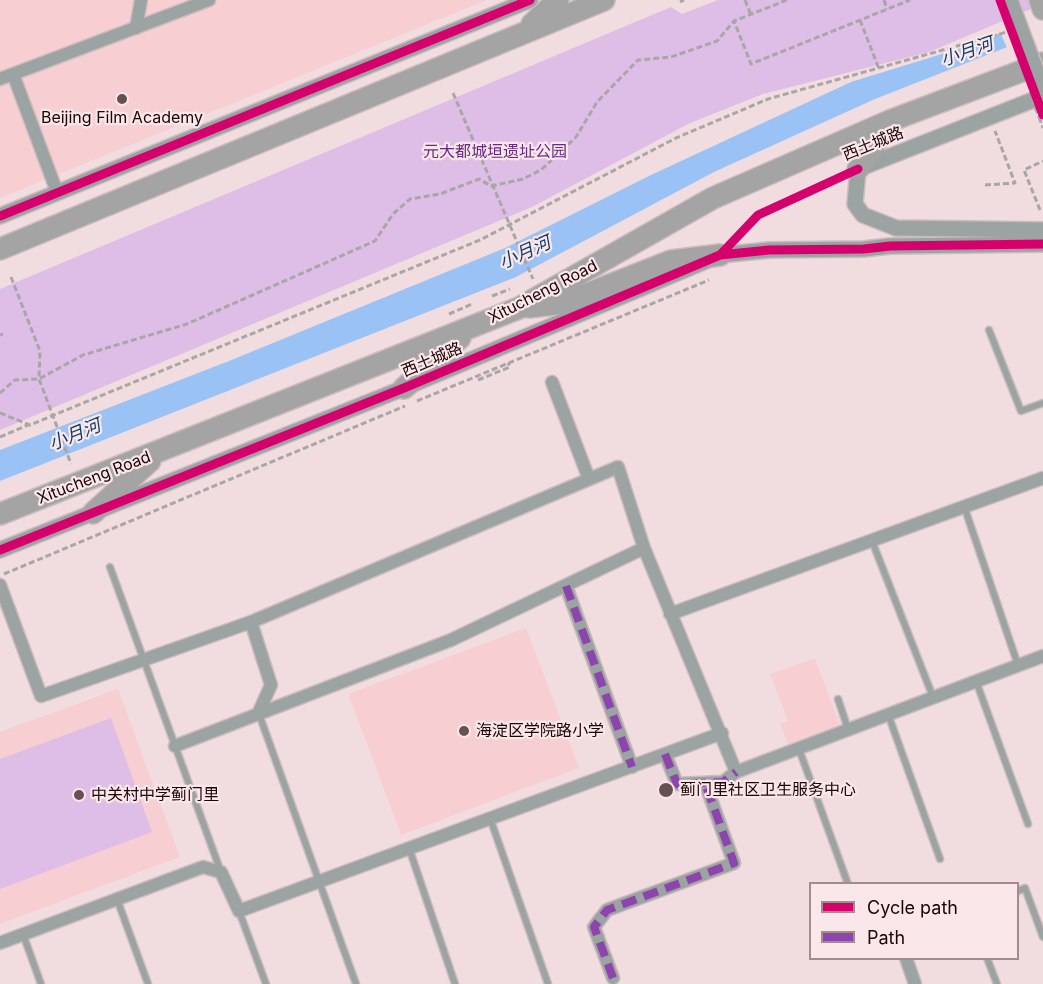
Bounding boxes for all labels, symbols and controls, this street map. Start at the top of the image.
water label: 小月河 [938,33,996,71]
marker: Beijing Film Academy [115,92,129,106]
place label: Beijing Film Academy [41,108,203,128]
street label: 西土城路 [840,123,906,165]
park label: 元大都城垣遗址公园 [423,142,567,162]
water label: 小月河 [496,232,554,274]
street label: Xitucheng Road [485,256,601,328]
street label: 西土城路 [399,339,465,381]
water label: 小月河 [46,415,104,455]
street label: Xitucheng Road [35,448,153,508]
place label: 海淀区学院路小学 [476,721,604,741]
marker: 海淀区学院路小学 [457,724,471,738]
place label: 蓟门里社区卫生服务中心 [680,780,856,800]
marker: 蓟门里社区卫生服务中心 [657,781,675,799]
place label: 中关村中学蓟门里 [91,785,219,805]
marker: 中关村中学蓟门里 [72,788,86,802]
legend [809,882,1019,960]
text: Cycle path [867,897,958,918]
text: Path [867,927,905,948]

